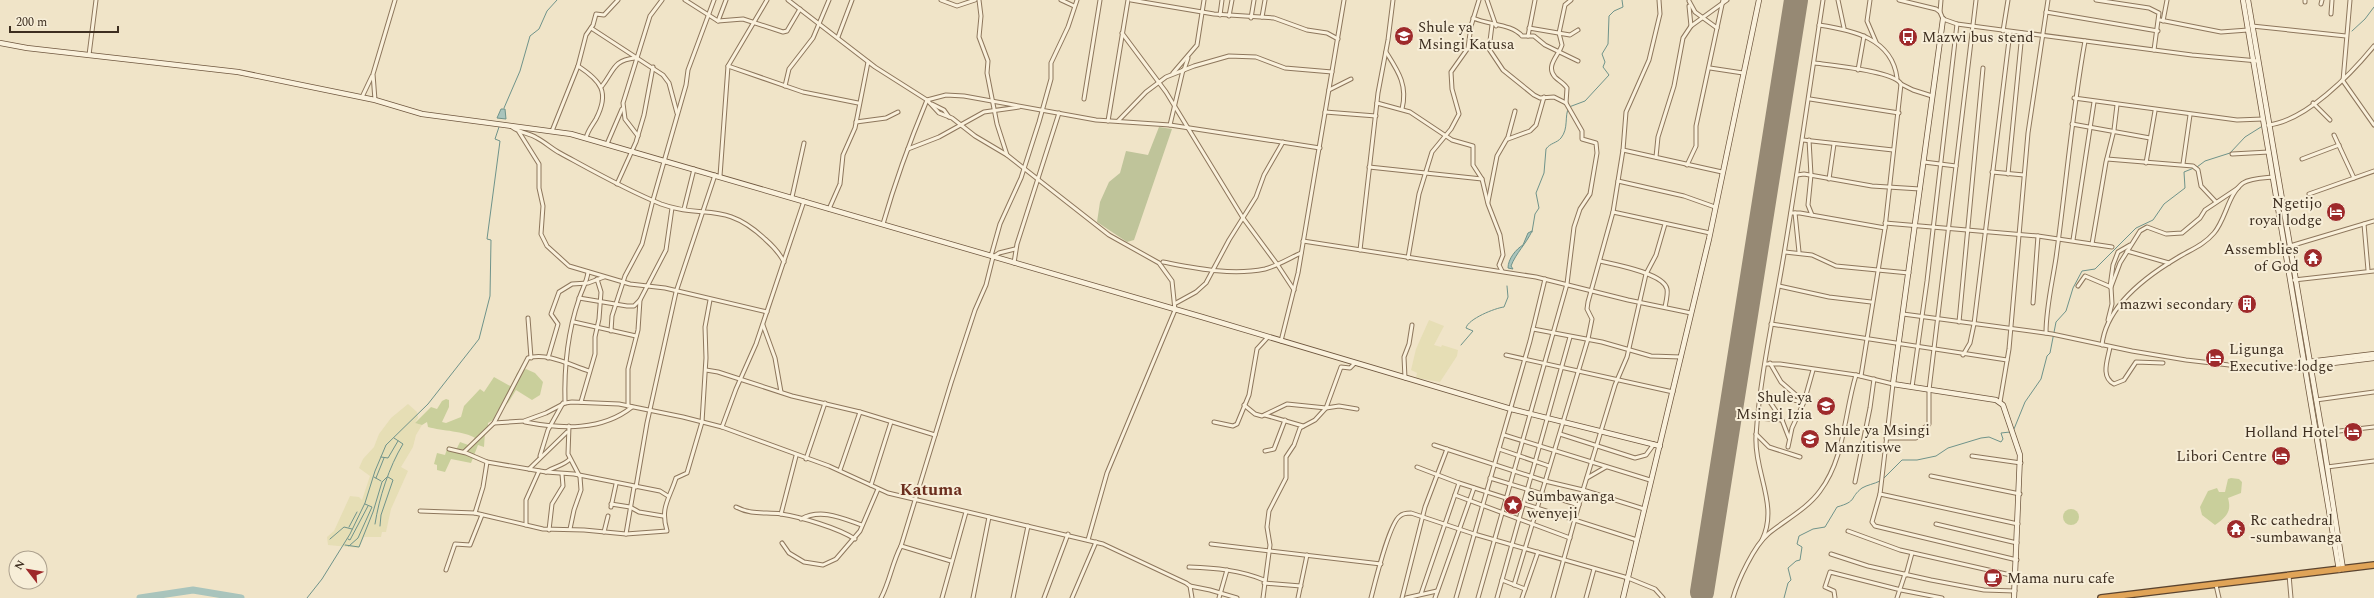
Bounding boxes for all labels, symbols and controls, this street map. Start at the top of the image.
scale bar [10,8,118,34]
text: 200 m [16,13,47,32]
place label: Shule ya Msingi Katusa [1418,16,1515,56]
school or university icon: Shule ya Msingi Katusa [1393,25,1415,47]
bus stop icon: Mazwi bus stend [1897,26,1919,48]
place label: Mazwi bus stend [1922,26,2034,49]
place label: Ngetijo royal lodge [2249,192,2322,232]
hotel icon: Ngetijo royal lodge [2325,201,2347,223]
place label: Assemblies of God [2224,238,2299,278]
temple icon: Assemblies of God [2302,247,2324,269]
place label: mazwi secondary [2119,293,2234,316]
building icon: mazwi secondary [2236,293,2258,315]
place label: Ligunga Executive lodge [2229,338,2333,378]
hotel icon: Ligunga Executive lodge [2204,347,2226,369]
place label: Shule ya Msingi Izia [1736,386,1813,426]
school or university icon: Shule ya Msingi Izia [1815,395,1837,417]
place label: Shule ya Msingi Manzitiswe [1824,419,1930,459]
place label: Holland Hotel [2244,421,2339,444]
hotel icon: Holland Hotel [2342,421,2364,443]
school or university icon: Shule ya Msingi Manzitiswe [1799,428,1821,450]
place label: Libori Centre [2176,445,2267,468]
hotel icon: Libori Centre [2270,445,2292,467]
district label: Katuma [900,477,962,503]
place label: Sumbawanga wenyeji [1526,485,1615,525]
place icon: Sumbawanga wenyeji [1502,494,1524,516]
place label: Rc cathedral -sumbawanga [2250,509,2342,549]
temple icon: Rc cathedral -sumbawanga [2225,518,2247,540]
north arrow [8,550,48,590]
text: N [10,557,29,573]
cafe icon: Mama nuru cafe [1982,567,2004,589]
place label: Mama nuru cafe [2007,567,2115,590]

